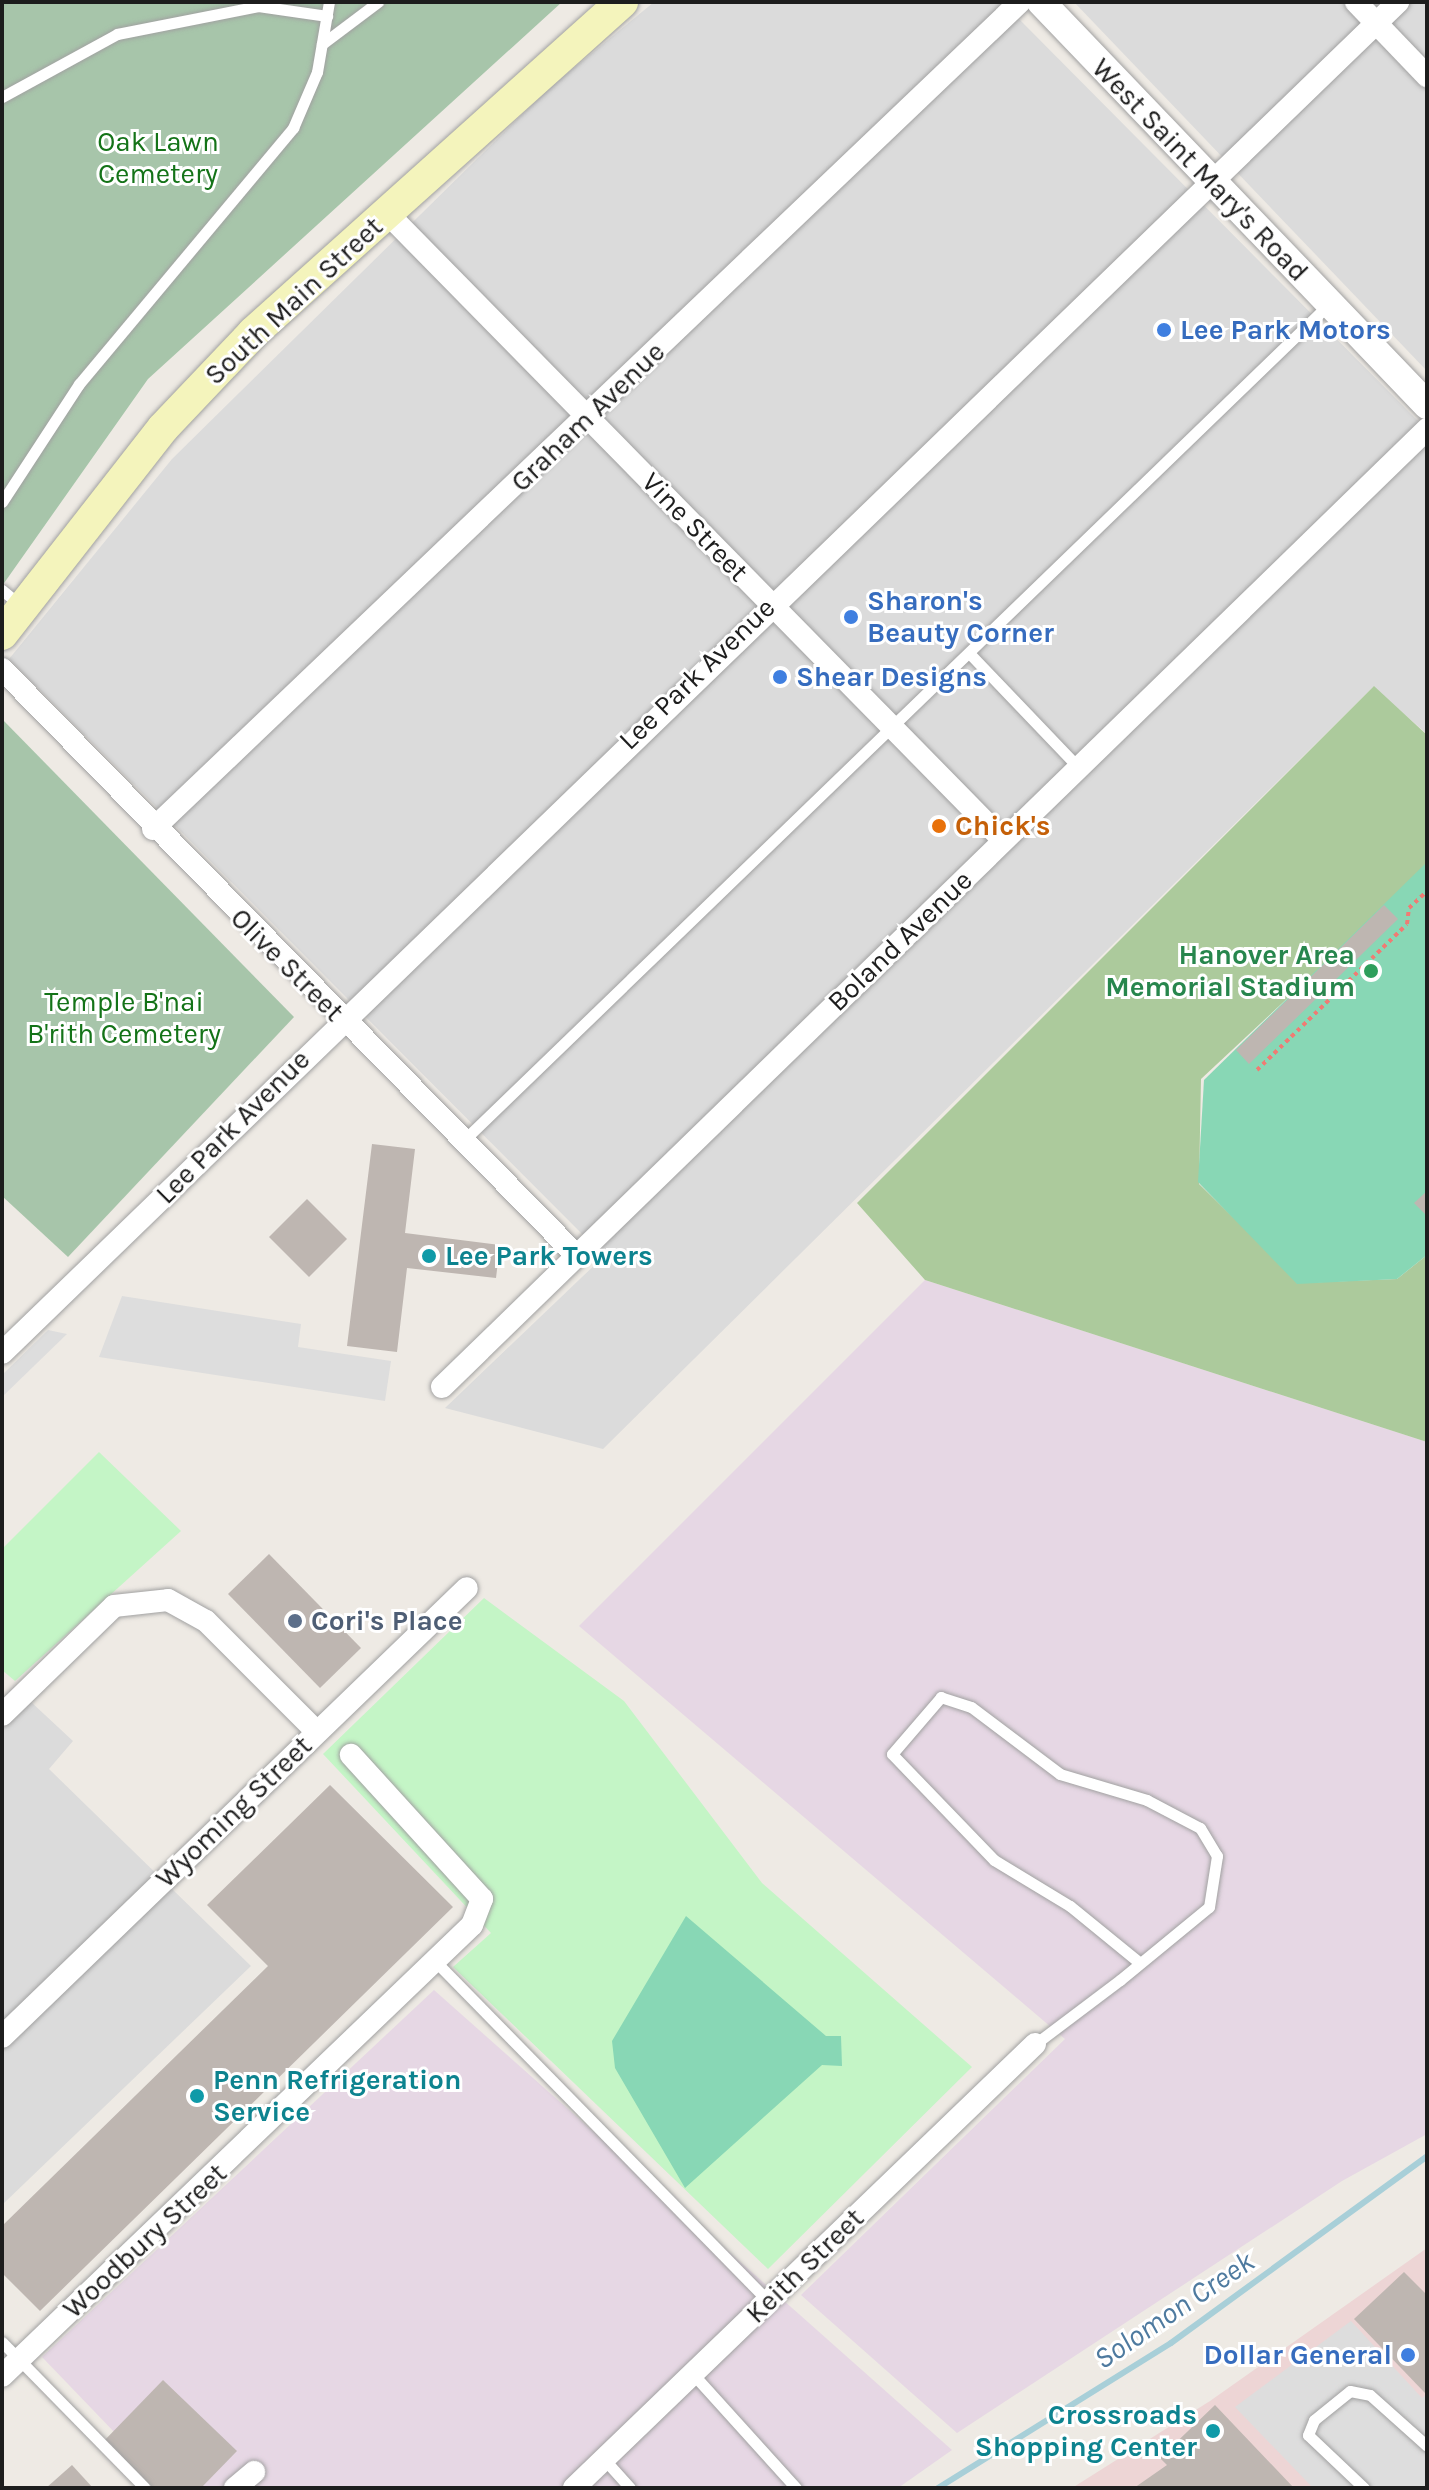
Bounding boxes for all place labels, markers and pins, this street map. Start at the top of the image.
place label: Lee Park Motors [1180,313,1391,347]
marker: Lee Park Motors [1155,321,1173,339]
place label: Sharon's Beauty Corner [867,584,1054,650]
marker: Sharon's Beauty Corner [842,608,860,626]
place label: Shear Designs [796,660,987,694]
marker: Shear Designs [771,668,789,686]
place label: Chick's [955,809,1051,843]
marker: Chick's [930,817,948,835]
place label: Hanover Area Memorial Stadium [1105,938,1355,1004]
marker: Hanover Area Memorial Stadium [1362,962,1380,980]
place label: Lee Park Towers [445,1239,653,1273]
marker: Lee Park Towers [420,1247,438,1265]
place label: Cori's Place [311,1604,462,1638]
marker: Cori's Place [286,1612,304,1630]
place label: Penn Refrigeration Service [213,2063,461,2129]
marker: Penn Refrigeration Service [188,2087,206,2105]
place label: Dollar General [1203,2338,1392,2372]
marker: Dollar General [1399,2346,1417,2364]
place label: Crossroads Shopping Center [975,2398,1197,2464]
marker: Crossroads Shopping Center [1204,2422,1222,2440]

